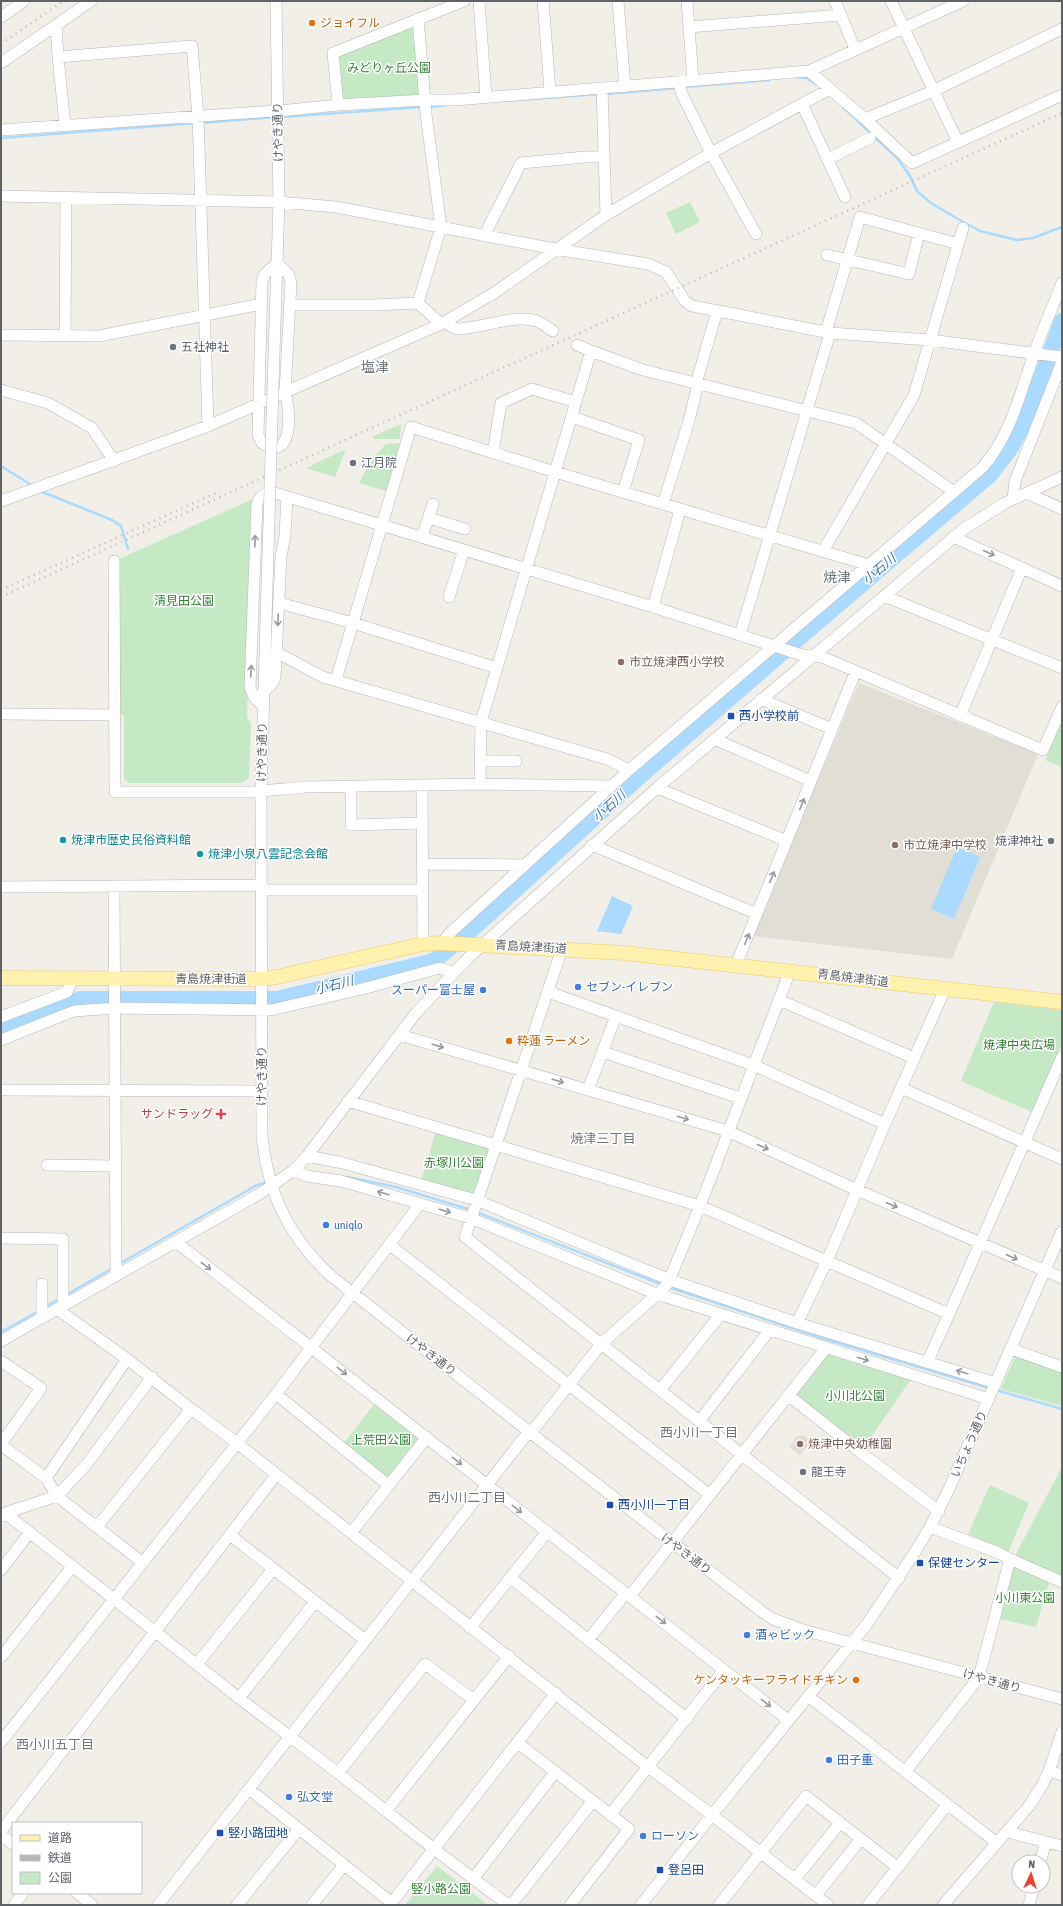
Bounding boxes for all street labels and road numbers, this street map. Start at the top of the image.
street label: けやき通り [270,102,286,162]
street label: けやき通り [254,722,270,782]
street label: 青島焼津街道 [495,938,567,956]
street label: 青島焼津街道 [816,967,890,989]
street label: 青島焼津街道 [175,972,247,986]
street label: けやき通り [255,1046,269,1106]
street label: けやき通り [403,1331,459,1379]
street label: いちょう通り [948,1408,990,1480]
street label: けやき通り [658,1530,714,1578]
street label: けやき通り [961,1666,1023,1696]

